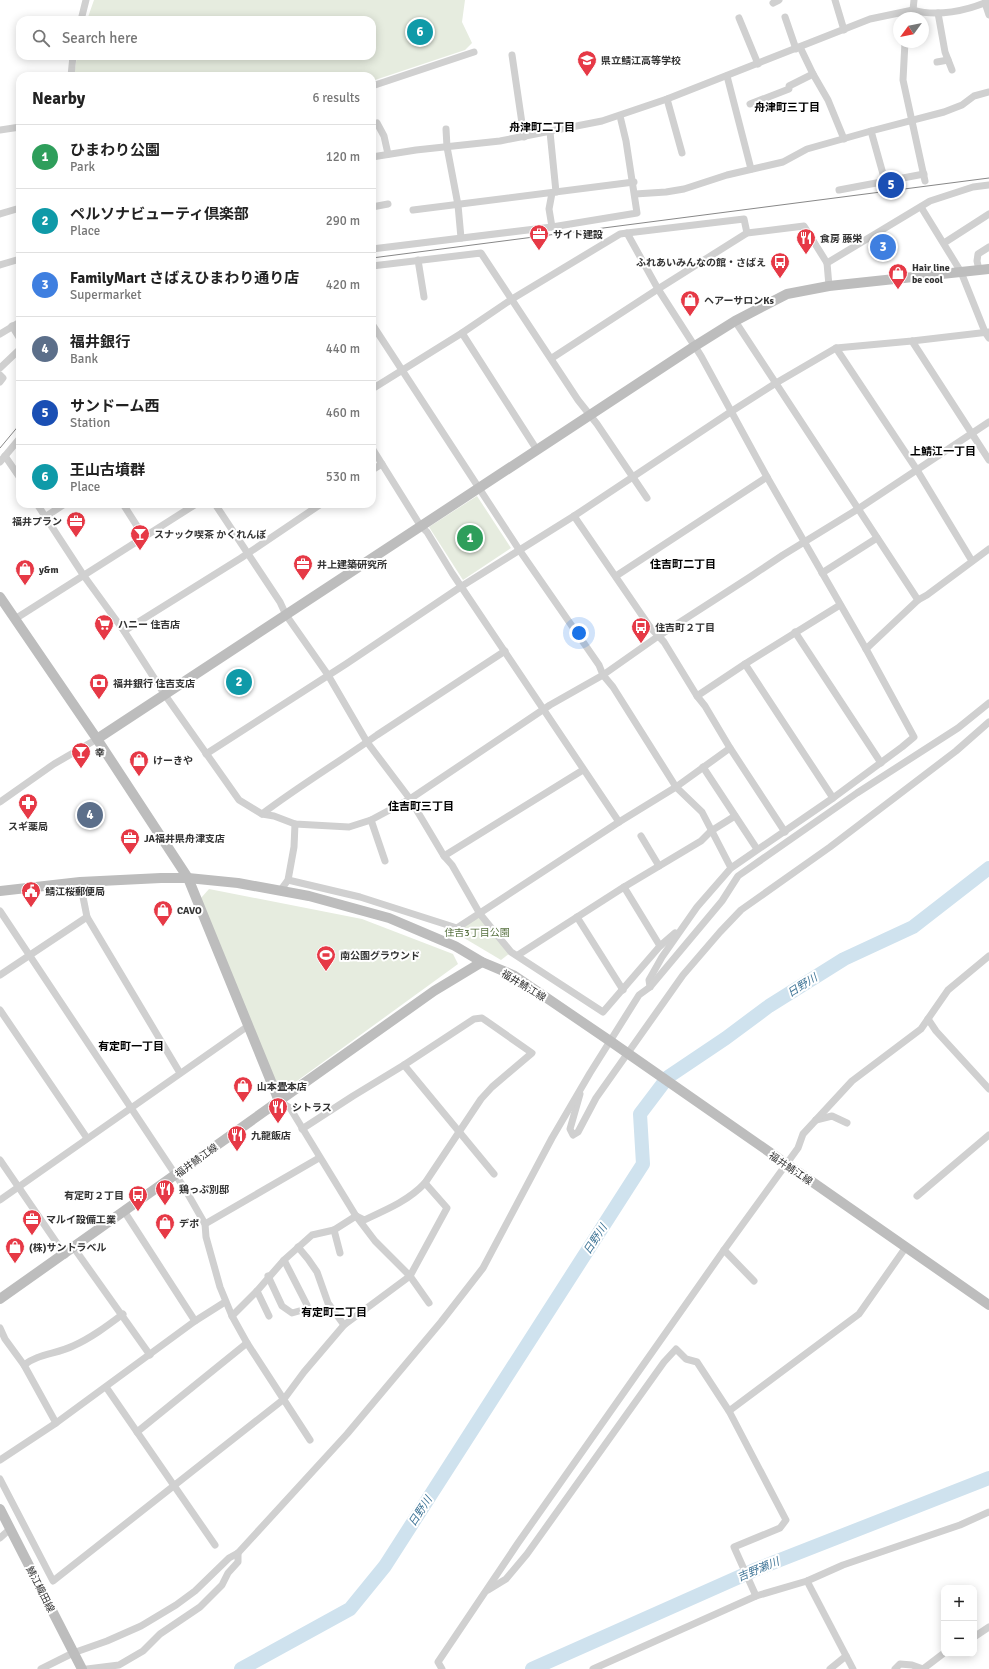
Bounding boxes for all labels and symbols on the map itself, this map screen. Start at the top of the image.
north arrow [893,12,929,48]
pin: 6 [407,17,433,47]
school or university icon: 県立鯖江高等学校 [576,49,598,77]
place label: 県立鯖江高等学校 [601,55,681,67]
district label: 舟津町三丁目 [754,101,820,114]
district label: 舟津町二丁目 [509,121,575,134]
pin: 5 [878,170,904,200]
office icon: サイト建設 [528,223,550,251]
restaurant icon: 食房 藤栄 [795,227,817,255]
place label: サイト建設 [553,229,603,241]
pin: 3 [870,232,896,262]
place label: 食房 藤栄 [820,233,862,245]
bus stop icon: ふれあいみんなの館・さばえ [769,251,791,279]
place label: ふれあいみんなの館・さばえ [636,257,766,269]
shop icon: Hair line be cool [887,262,909,290]
place label: Hair line be cool [912,262,950,286]
shop icon: ヘアーサロンKs [679,289,701,317]
place label: ヘアーサロンKs [704,295,774,307]
district label: 上鯖江一丁目 [910,445,976,458]
office icon: 福井プラン [65,510,87,538]
place label: 福井プラン [12,516,62,528]
bar icon: スナック喫茶 かくれんぼ [129,523,151,551]
pin: 1 [457,523,483,553]
place label: スナック喫茶 かくれんぼ [154,529,266,541]
office icon: 井上建築研究所 [292,553,314,581]
shop icon: y&m [14,558,36,586]
district label: 住吉町二丁目 [650,558,716,571]
place label: 井上建築研究所 [317,559,387,571]
place label: y&m [38,564,59,576]
supermarket icon: ハニー 住吉店 [93,613,115,641]
bus stop icon: 住吉町２丁目 [630,616,652,644]
place label: ハニー 住吉店 [118,619,180,631]
place label: 住吉町２丁目 [655,622,715,634]
your location [569,623,589,643]
pin: 2 [226,667,252,697]
bank icon: 福井銀行 住吉支店 [88,672,110,700]
place label: 福井銀行 住吉支店 [113,678,195,690]
bar icon: 幸 [70,741,92,769]
place label: 幸 [95,747,105,759]
shop icon: けーきや [128,749,150,777]
place label: けーきや [153,755,193,767]
pharmacy icon: スギ薬局 [17,792,39,820]
pin: 4 [77,800,103,830]
district label: 住吉町三丁目 [388,800,454,813]
place label: スギ薬局 [8,821,48,833]
office icon: JA福井県舟津支店 [119,827,141,855]
place label: JA福井県舟津支店 [144,833,225,845]
public building icon: 鯖江桜郵便局 [20,880,42,908]
place label: 鯖江桜郵便局 [45,886,105,898]
shop icon: CAVO [152,899,174,927]
place label: CAVO [177,905,202,917]
park label: 住吉3丁目公園 [444,927,510,939]
sports icon: 南公園グラウンド [315,944,337,972]
place label: 南公園グラウンド [340,950,420,962]
street label: 福井鯖江線 [499,968,548,1004]
water label: 日野川 [785,971,821,1000]
district label: 有定町一丁目 [98,1040,164,1053]
shop icon: 山本畳本店 [232,1075,254,1103]
place label: 山本畳本店 [257,1081,307,1093]
restaurant icon: シトラス [267,1096,289,1124]
place label: シトラス [292,1102,332,1114]
restaurant icon: 九龍飯店 [226,1124,248,1152]
place label: 九龍飯店 [251,1130,291,1142]
street label: 福井鯖江線 [173,1141,220,1180]
street label: 福井鯖江線 [766,1150,815,1188]
restaurant icon: 鶏っぷ別邸 [154,1178,176,1206]
bus stop icon: 有定町２丁目 [127,1184,149,1212]
place label: 鶏っぷ別邸 [179,1184,229,1196]
place label: 有定町２丁目 [64,1190,124,1202]
office icon: マルイ設備工業 [21,1208,43,1236]
shop icon: デポ [154,1212,176,1240]
place label: マルイ設備工業 [46,1214,116,1226]
place label: デポ [179,1218,199,1230]
water label: 日野川 [581,1221,610,1257]
shop icon: (株)サントラベル [4,1236,26,1264]
place label: (株)サントラベル [29,1242,107,1254]
district label: 有定町二丁目 [301,1306,367,1319]
water label: 日野川 [406,1493,435,1529]
water label: 吉野瀬川 [735,1554,782,1584]
street label: 鯖江織田線 [23,1564,57,1614]

